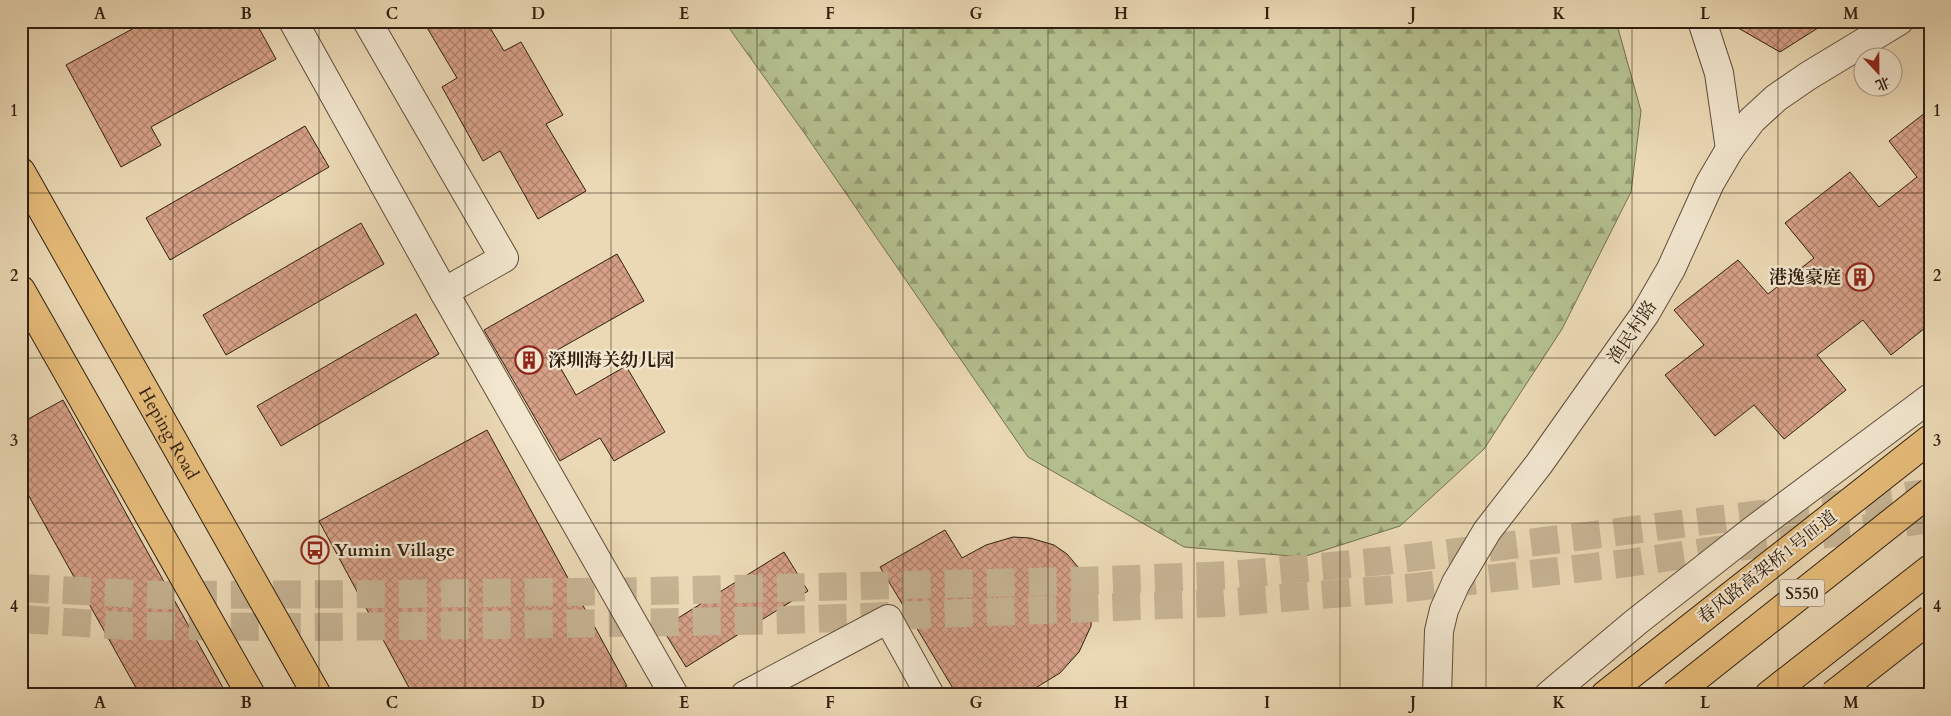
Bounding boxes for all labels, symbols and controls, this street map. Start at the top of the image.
text: A [94,3,106,25]
text: B [240,3,252,25]
text: C [386,3,398,25]
text: D [531,3,545,25]
text: E [679,3,689,25]
text: F [825,3,835,25]
text: G [969,3,983,25]
text: H [1114,3,1128,25]
text: I [1264,3,1270,25]
text: J [1408,3,1416,25]
text: K [1553,3,1566,25]
text: L [1700,3,1711,25]
text: M [1843,3,1859,25]
north arrow [1854,48,1904,98]
text: 北 [1873,72,1893,95]
text: 1 [10,100,18,122]
text: 1 [1933,100,1941,122]
building icon: 港逸豪庭 [1845,262,1875,292]
text: 2 [10,265,18,287]
place label: 港逸豪庭 [1769,265,1841,290]
text: 2 [1933,265,1941,287]
street label: 渔民村路 [1602,295,1663,369]
building icon: 深圳海关幼儿园 [514,345,544,375]
place label: 深圳海关幼儿园 [548,348,674,373]
street label: Heping Road [132,383,205,485]
text: 3 [10,430,18,452]
text: 3 [1933,430,1941,452]
street label: 春风路高架桥1号匝道 [1692,505,1842,630]
bus stop icon: Yumin Village [300,535,330,565]
place label: Yumin Village [334,538,455,563]
road number: S550 [1780,580,1824,606]
text: 4 [10,596,18,618]
text: 4 [1933,596,1941,618]
text: A [94,692,106,714]
text: B [240,692,252,714]
text: C [386,692,398,714]
text: D [531,692,545,714]
text: E [679,692,689,714]
text: F [825,692,835,714]
text: G [969,692,983,714]
text: H [1114,692,1128,714]
text: I [1264,692,1270,714]
text: J [1408,692,1416,714]
text: K [1553,692,1566,714]
text: L [1700,692,1711,714]
text: M [1843,692,1859,714]

